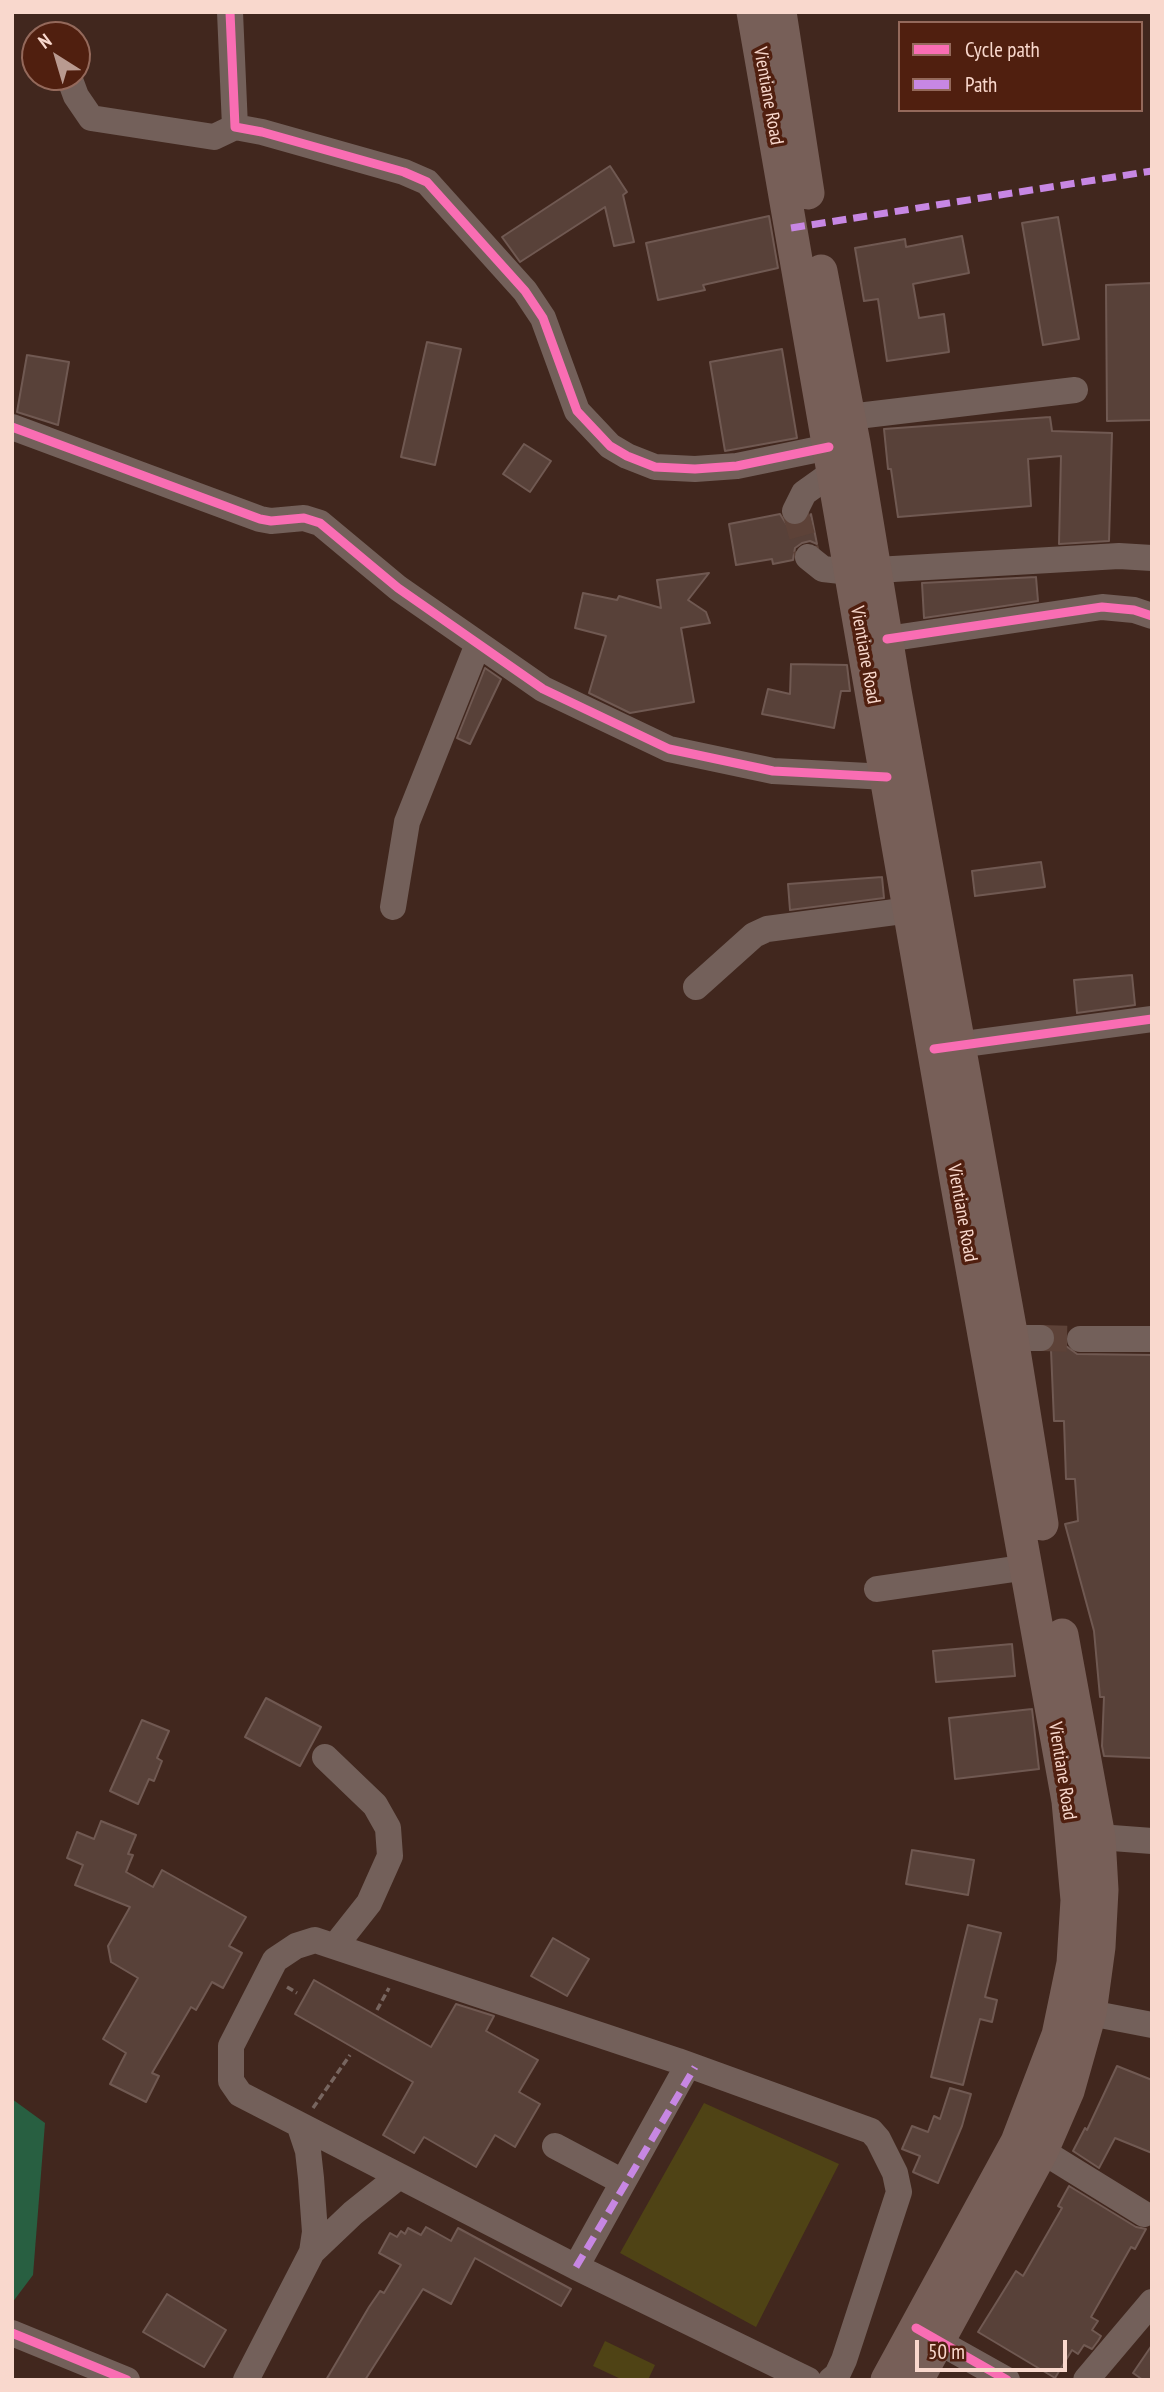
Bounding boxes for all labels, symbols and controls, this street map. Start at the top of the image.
north arrow [21,21,91,91]
legend [898,21,1143,112]
text: N [33,28,56,54]
text: Cycle path [965,36,1040,63]
street label: Vientiane Road [748,45,788,147]
text: Path [965,71,997,98]
street label: Vientiane Road [845,604,885,706]
street label: Vientiane Road [942,1162,982,1264]
street label: Vientiane Road [1043,1720,1081,1822]
scale bar [919,2326,1071,2370]
text: 50 m [928,2338,965,2365]

